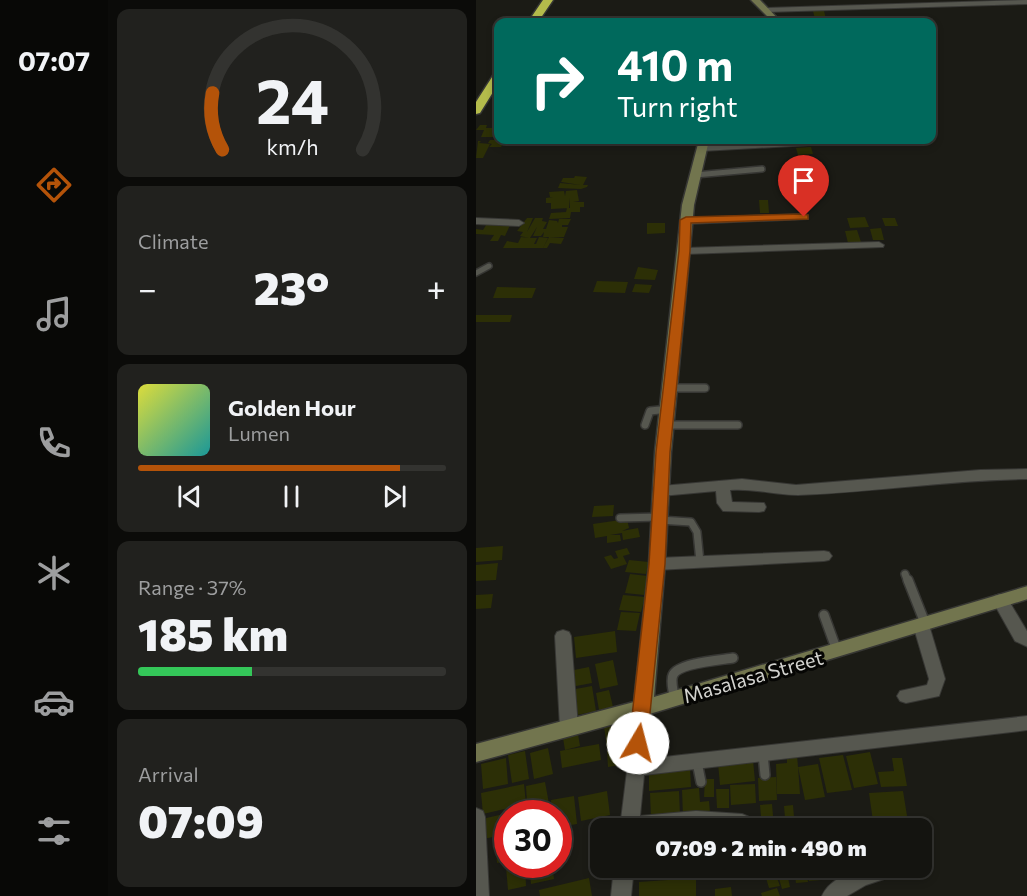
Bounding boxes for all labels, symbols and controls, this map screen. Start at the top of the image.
text: 410 m [617,38,733,90]
icon: right [518,42,596,120]
text: 07:07 [18,44,90,77]
text: 24 [256,61,328,137]
text: Turn right [617,90,737,123]
text: km/h [266,134,318,160]
pin [778,155,829,217]
icon: directions [33,164,75,206]
icon: arrive [787,164,820,197]
text: Climate [138,229,208,253]
text: 23° [254,259,330,314]
text: − [138,267,157,308]
text: + [427,267,446,308]
icon: music [33,293,75,335]
text: Golden Hour [228,394,356,421]
text: Lumen [228,421,290,445]
icon: phone [33,422,75,464]
icon: previous [173,480,206,513]
icon: pause [275,480,308,513]
icon: next [378,480,411,513]
icon: climate [33,552,75,594]
text: Range · 37% [138,575,246,599]
text: 185 km [138,605,288,660]
street label: Masalasa Street [680,645,826,707]
icon: car [33,681,75,723]
position arrow [606,711,670,775]
text: Arrival [138,762,199,786]
text: 07:09 [138,792,264,847]
speed limit sign: 30 [494,800,572,878]
icon: filters [33,810,75,852]
text: 07:09 · 2 min · 490 m [655,834,867,861]

